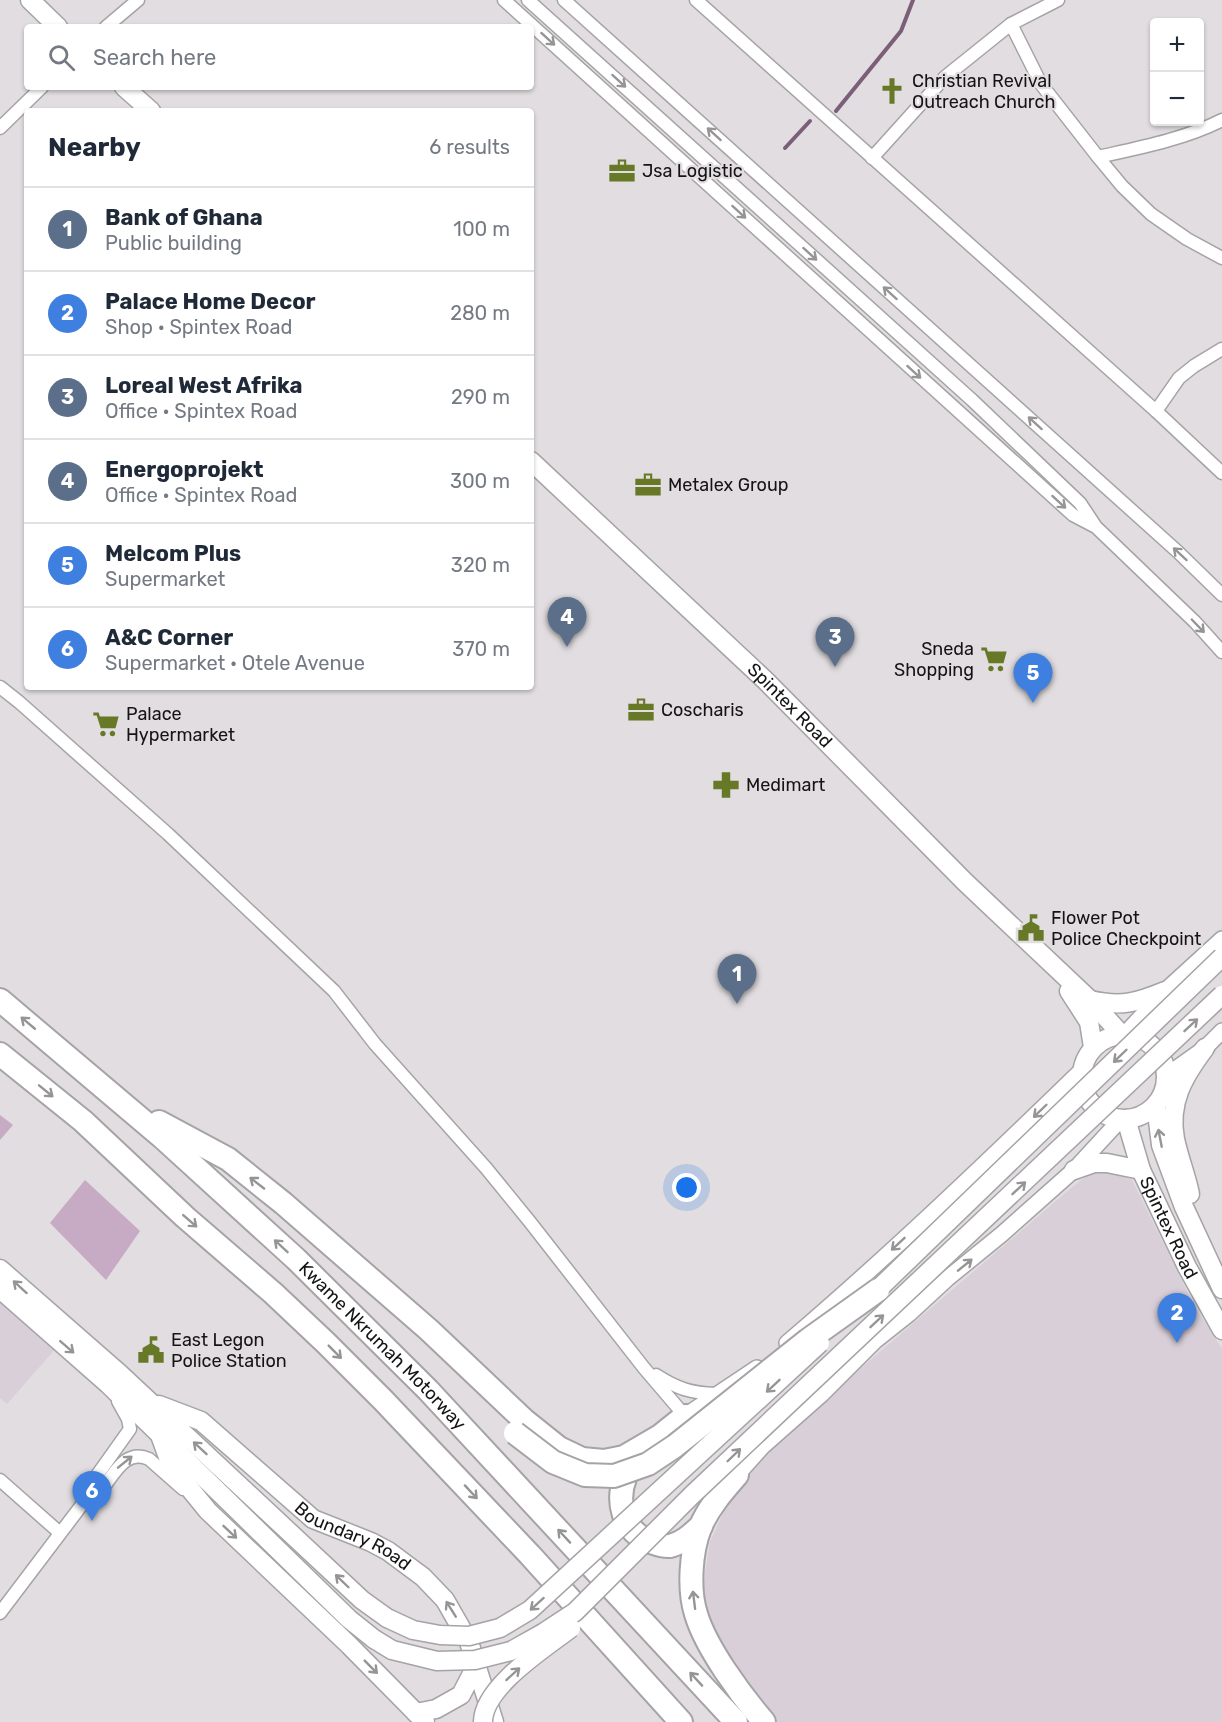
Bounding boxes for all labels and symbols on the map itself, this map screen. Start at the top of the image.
one-way arrow [540,32,555,46]
place label: Christian Revival Outreach Church [912,70,1055,113]
one-way arrow [611,74,626,88]
church icon: Christian Revival Outreach Church [877,76,907,106]
one-way arrow [707,127,722,141]
office icon: Jsa Logistic [607,156,637,186]
place label: Jsa Logistic [642,160,743,182]
one-way arrow [731,205,746,219]
one-way arrow [802,247,817,261]
one-way arrow [883,286,898,300]
one-way arrow [906,365,921,379]
one-way arrow [1028,416,1043,430]
office icon: Metalex Group [633,470,663,500]
place label: Metalex Group [668,474,788,496]
one-way arrow [1051,495,1066,509]
one-way arrow [1173,547,1188,561]
pin: 4 [548,598,586,647]
pin: 3 [816,618,854,667]
one-way arrow [1191,619,1205,634]
place label: Sneda Shopping [894,638,974,681]
supermarket icon: Sneda Shopping [979,644,1009,674]
pin: 5 [1014,654,1052,703]
street label: Spintex Road [743,658,837,752]
office icon: Coscharis [626,695,656,725]
place label: Coscharis [661,699,744,721]
place label: Palace Hypermarket [126,703,235,746]
supermarket icon: Palace Hypermarket [91,709,121,739]
pharmacy icon: Medimart [711,770,741,800]
place label: Medimart [746,774,825,796]
place label: Flower Pot Police Checkpoint [1051,907,1201,950]
public building icon: Flower Pot Police Checkpoint [1016,913,1046,943]
pin: 1 [718,954,756,1004]
one-way arrow [21,1016,36,1030]
one-way arrow [1183,1017,1198,1032]
one-way arrow [1112,1049,1127,1064]
one-way arrow [37,1084,53,1097]
one-way arrow [1033,1104,1048,1118]
one-way arrow [1154,1129,1165,1148]
your location [672,1173,701,1202]
street label: Spintex Road [1135,1173,1202,1283]
one-way arrow [250,1176,266,1189]
one-way arrow [1011,1181,1026,1195]
one-way arrow [182,1214,197,1228]
one-way arrow [890,1237,905,1251]
one-way arrow [274,1239,289,1253]
street label: Kwame Nkrumah Motorway [294,1257,471,1435]
one-way arrow [956,1258,972,1271]
one-way arrow [13,1280,28,1294]
pin: 2 [1158,1294,1196,1343]
one-way arrow [869,1314,884,1328]
place label: East Legon Police Station [171,1329,287,1372]
public building icon: East Legon Police Station [136,1335,166,1365]
one-way arrow [59,1340,75,1353]
one-way arrow [328,1344,342,1359]
one-way arrow [765,1379,780,1393]
one-way arrow [192,1440,207,1455]
one-way arrow [727,1447,742,1462]
one-way arrow [117,1456,133,1469]
pin: 6 [72,1472,112,1521]
one-way arrow [463,1484,477,1499]
street label: Boundary Road [290,1497,415,1575]
one-way arrow [222,1525,237,1539]
one-way arrow [557,1528,571,1543]
one-way arrow [334,1574,349,1589]
one-way arrow [688,1591,699,1610]
one-way arrow [529,1597,544,1611]
one-way arrow [444,1601,456,1618]
one-way arrow [363,1659,378,1674]
one-way arrow [505,1667,520,1681]
one-way arrow [689,1672,703,1687]

